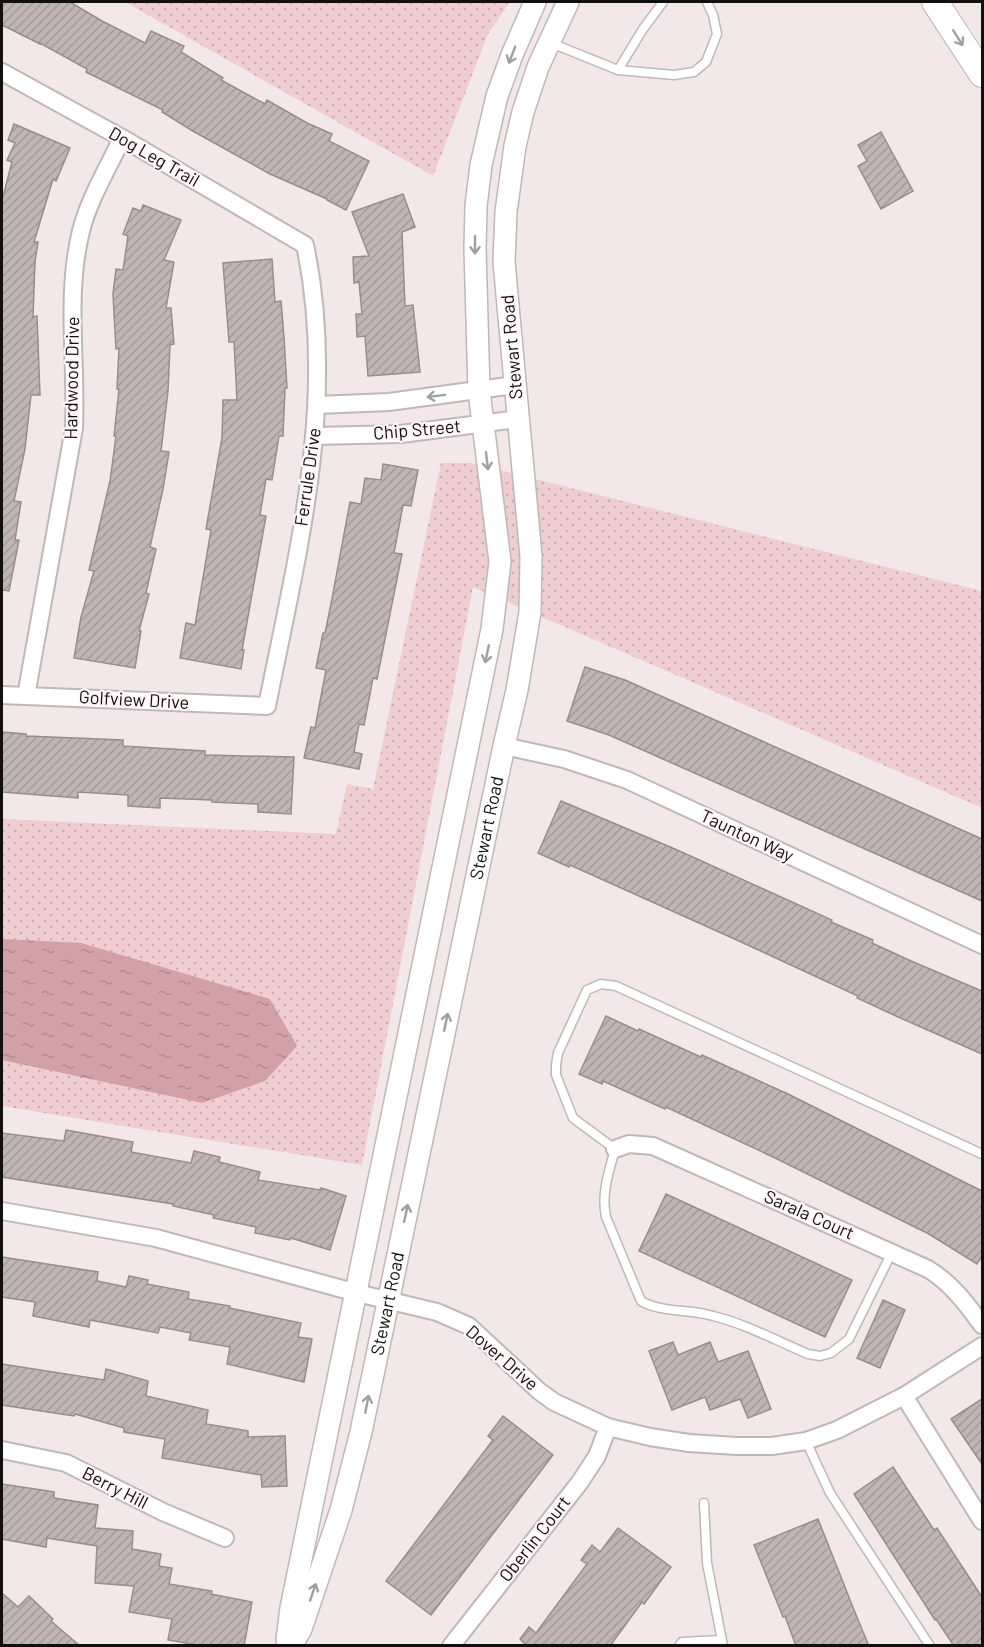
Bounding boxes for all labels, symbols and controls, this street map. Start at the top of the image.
one-way arrow [953,29,965,46]
one-way arrow [506,45,517,64]
street label: Dog Leg Trail [105,121,204,191]
one-way arrow [469,235,481,255]
street label: Stewart Road [495,294,527,400]
street label: Hardwood Drive [59,316,83,440]
one-way arrow [427,390,447,401]
street label: Chip Street [372,414,462,444]
street label: Ferrule Drive [289,426,325,528]
one-way arrow [482,450,493,470]
one-way arrow [481,644,492,663]
street label: Golfview Drive [78,685,190,713]
street label: Stewart Road [464,774,507,881]
street label: Taunton Way [697,804,798,866]
one-way arrow [441,1013,452,1033]
street label: Sarala Court [761,1185,858,1244]
one-way arrow [401,1204,412,1223]
street label: Stewart Road [365,1250,408,1357]
street label: Dover Drive [462,1320,543,1395]
one-way arrow [362,1395,373,1415]
street label: Berry Hill [79,1461,152,1513]
street label: Oberlin Court [494,1491,575,1586]
one-way arrow [309,1583,320,1602]

